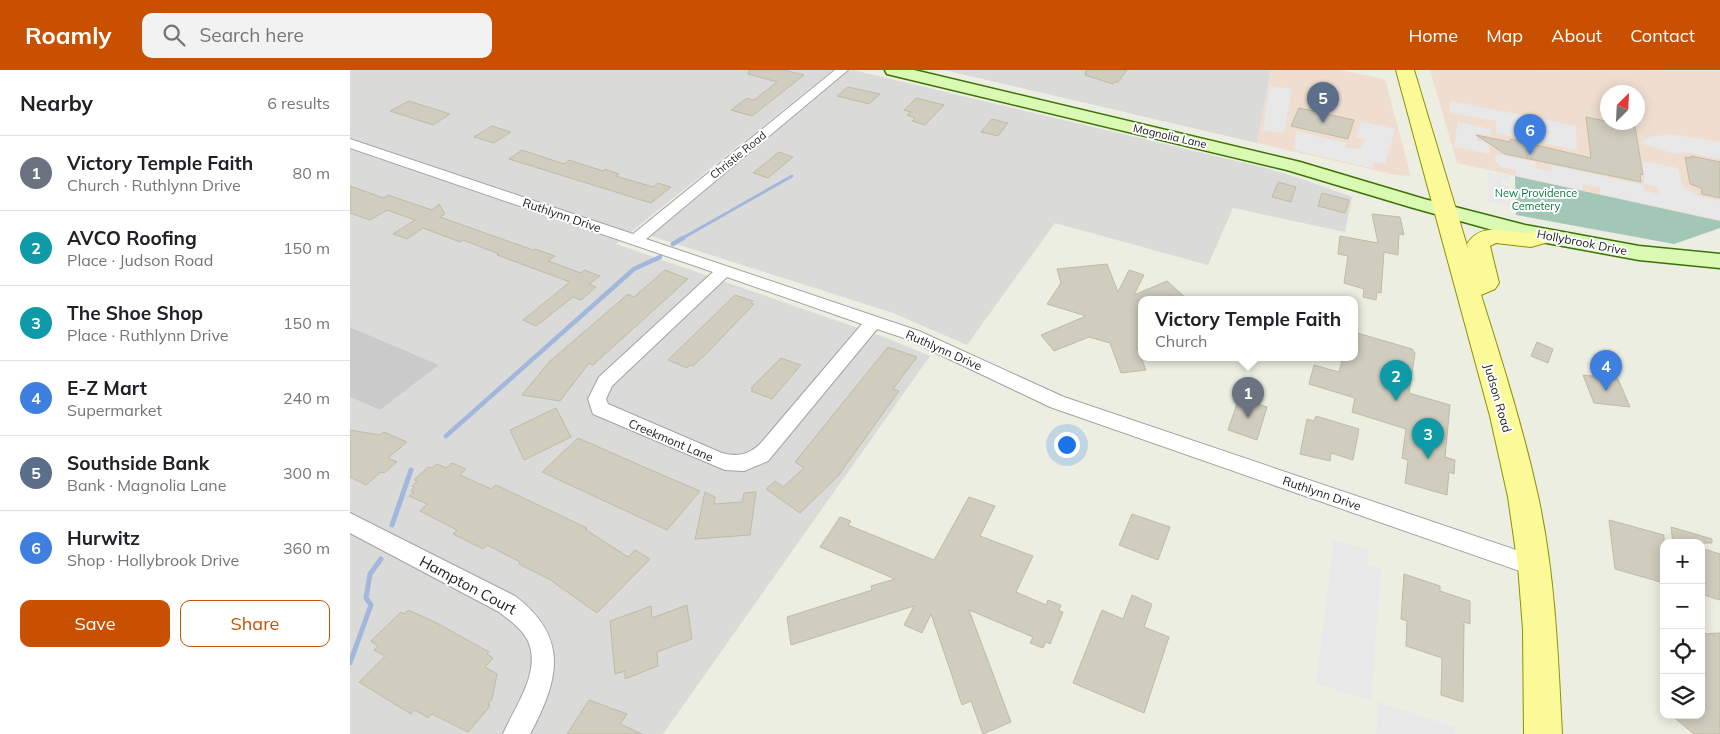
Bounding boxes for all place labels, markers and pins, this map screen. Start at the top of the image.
pin: 5 [1307,82,1339,123]
pin: 6 [1514,114,1546,155]
pin: 4 [1590,350,1622,391]
pin: 2 [1380,360,1412,401]
pin: 1 [1232,377,1264,418]
pin: 3 [1412,418,1444,459]

